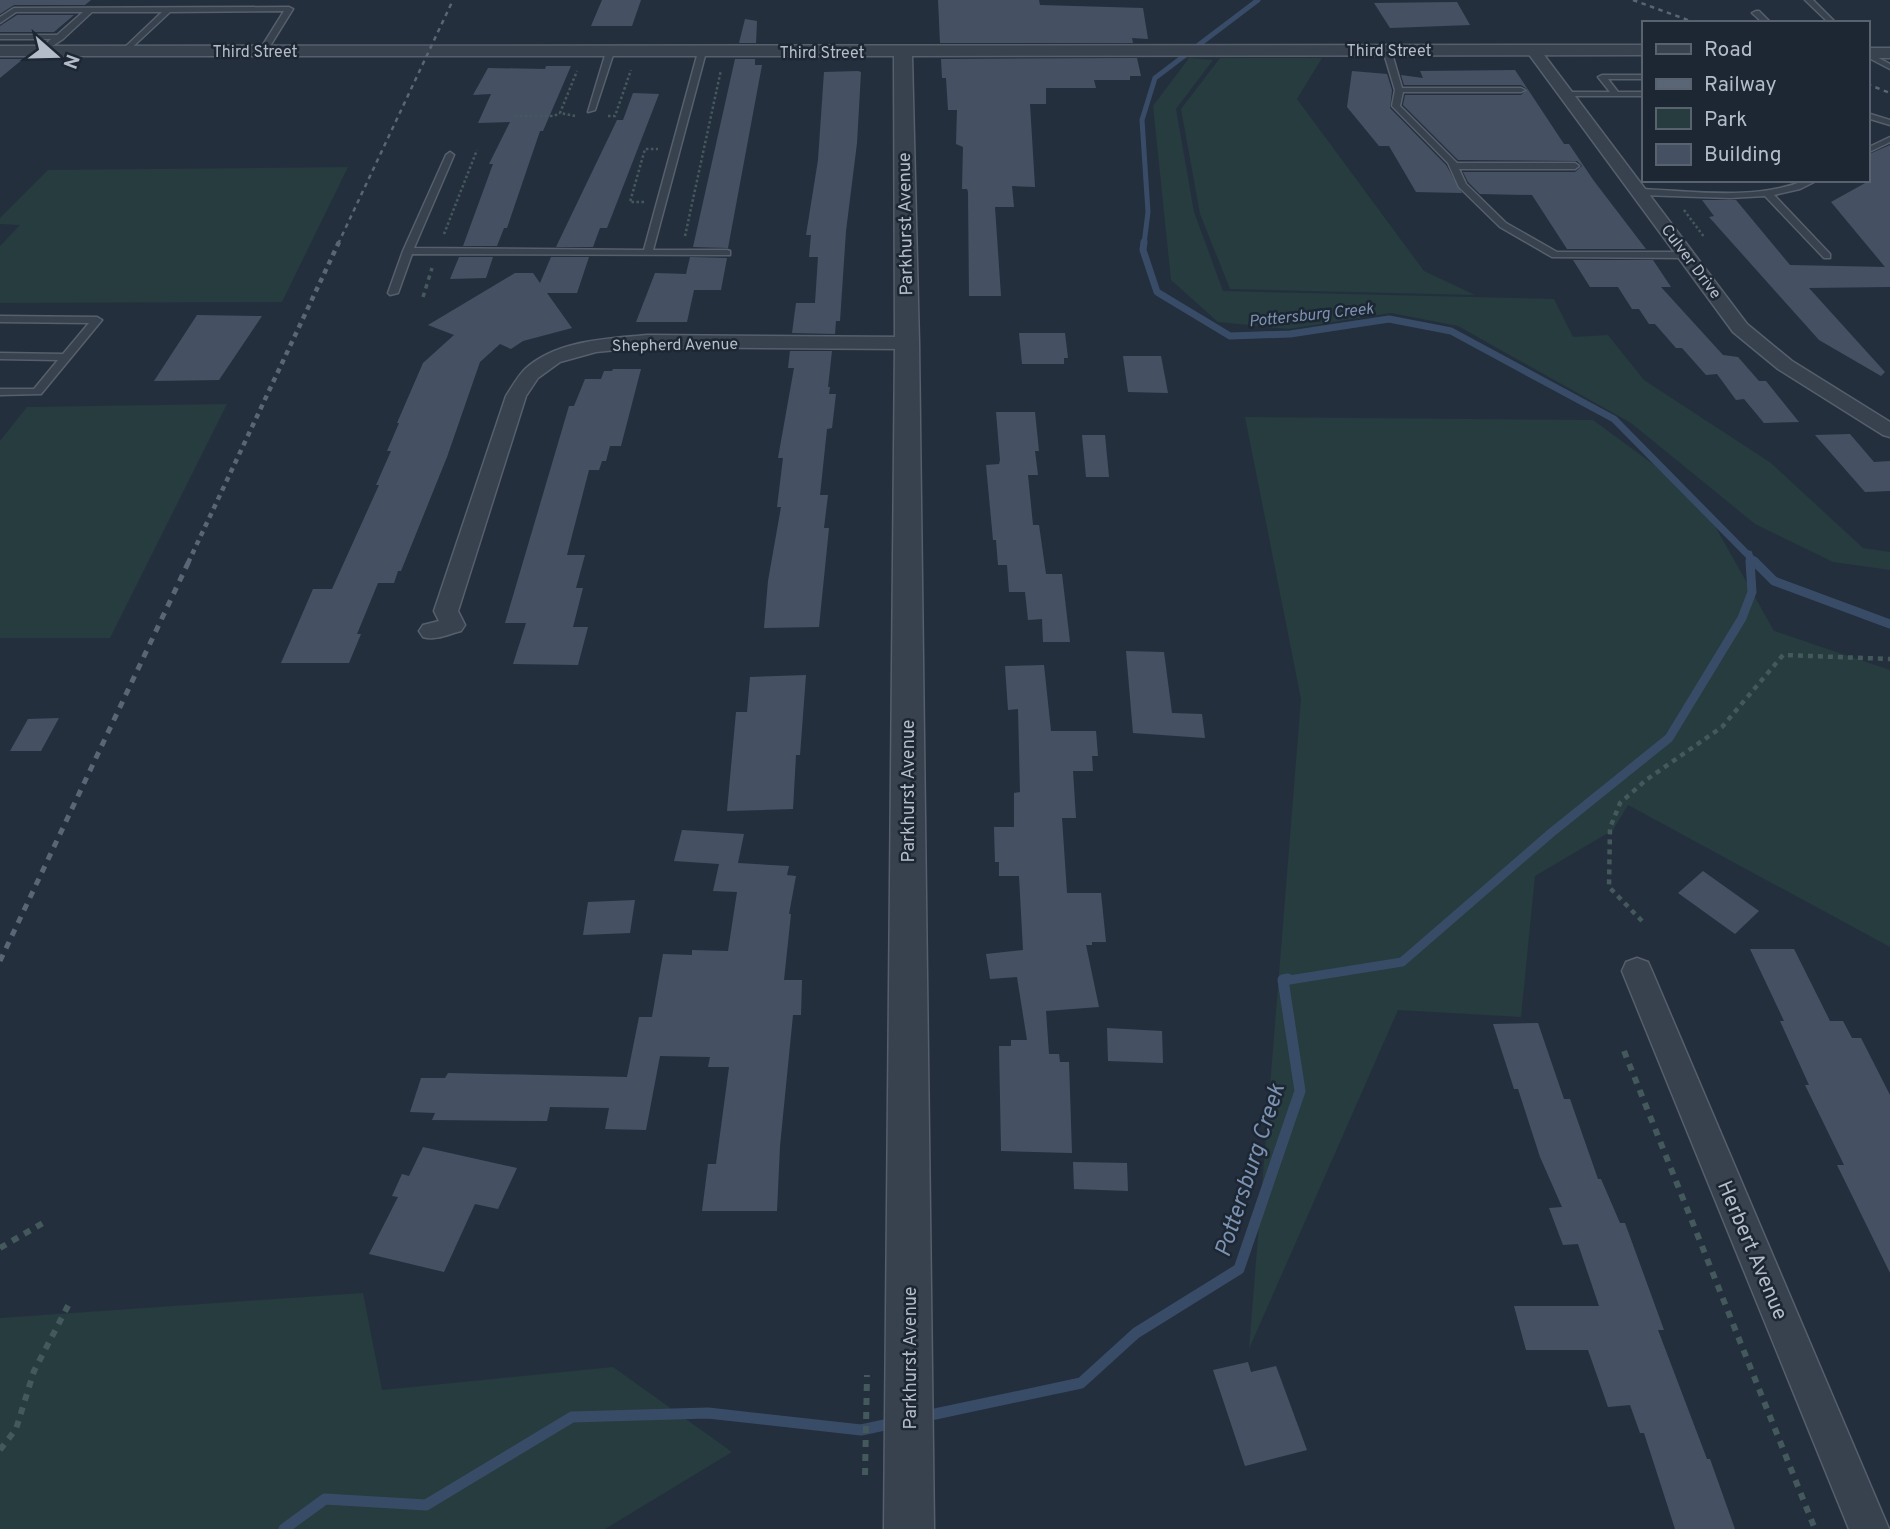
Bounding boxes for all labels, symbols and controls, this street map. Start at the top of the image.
north arrow [21,21,91,91]
legend [1642,21,1869,182]
text: Road [1704,37,1753,64]
street label: Third Street [1346,42,1432,62]
street label: Third Street [212,43,298,63]
street label: Third Street [779,44,865,64]
text: N [56,51,84,72]
text: Railway [1704,72,1777,99]
text: Park [1704,107,1747,134]
text: Building [1704,142,1782,169]
street label: Parkhurst Avenue [894,152,919,296]
street label: Culver Drive [1656,221,1725,303]
water label: Pottersburg Creek [1248,299,1376,332]
street label: Shepherd Avenue [612,335,738,357]
street label: Parkhurst Avenue [898,719,921,863]
water label: Pottersburg Creek [1210,1080,1293,1261]
street label: Herbert Avenue [1710,1177,1793,1324]
street label: Parkhurst Avenue [900,1286,923,1430]

